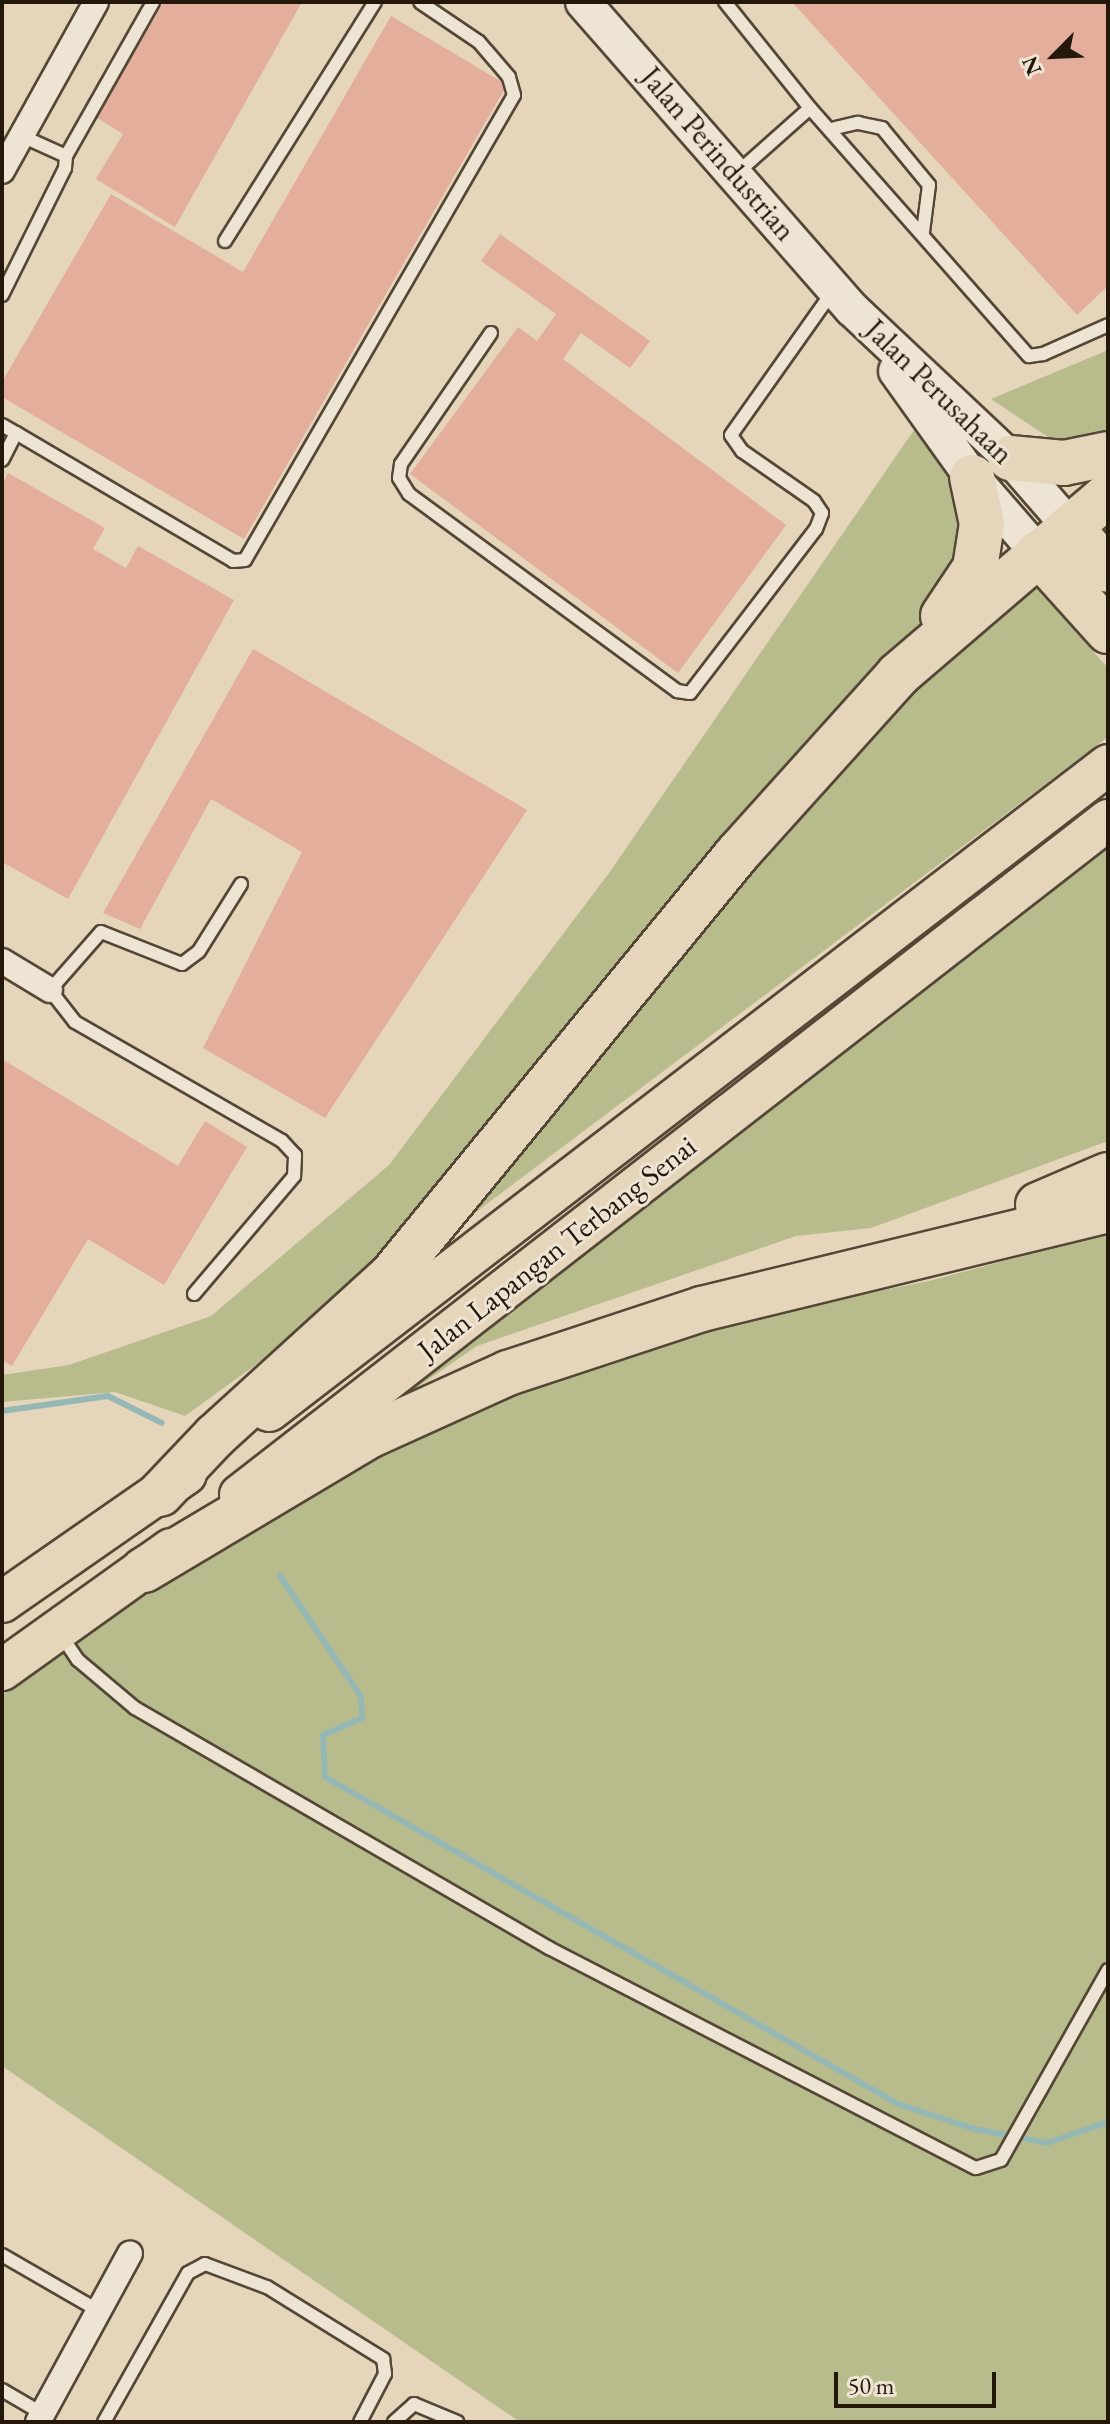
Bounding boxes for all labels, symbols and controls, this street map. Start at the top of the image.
north arrow [1014,16,1094,96]
text: N [1015,52,1048,80]
street label: Jalan Perindustrian [633,60,803,248]
street label: Jalan Perusahaan [857,312,1021,472]
street label: Jalan Lapangan Terbang Senai [411,1128,703,1368]
scale bar [838,2356,1000,2406]
text: 50 m [848,2370,895,2401]

